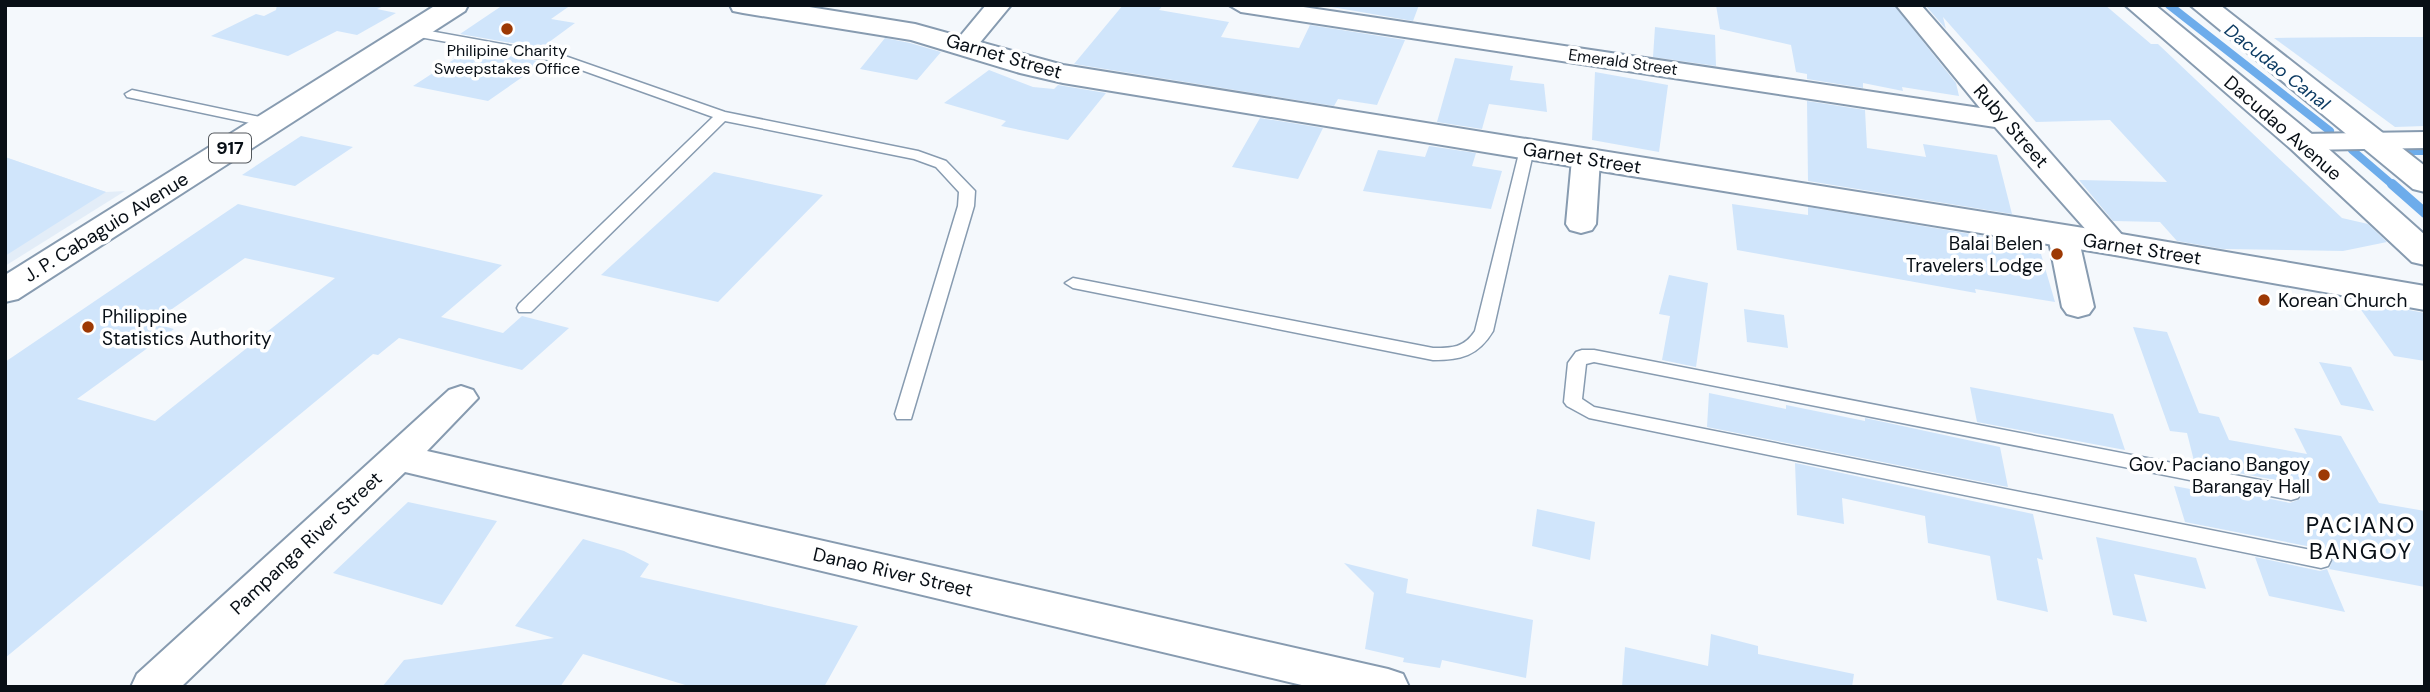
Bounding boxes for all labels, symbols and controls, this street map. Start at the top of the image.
water label: Dacudao Canal [2219,18,2335,116]
marker: Philipine Charity Sweepstakes Office [499,21,515,37]
street label: Garnet Street [943,28,1065,84]
place label: Philipine Charity Sweepstakes Office [434,40,580,79]
street label: Emerald Street [1567,44,1679,80]
street label: Dacudao Avenue [2219,70,2347,186]
street label: Ruby Street [1968,79,2054,173]
road number: 917 [209,134,251,162]
street label: Garnet Street [1521,136,1643,180]
street label: J. P. Cabaguio Avenue [19,166,193,288]
street label: Garnet Street [2081,227,2203,271]
place label: Balai Belen Travelers Lodge [1906,231,2043,278]
marker: Balai Belen Travelers Lodge [2049,246,2065,262]
place label: Korean Church [2278,288,2407,313]
marker: Korean Church [2256,292,2272,308]
place label: Philippine Statistics Authority [102,304,272,351]
marker: Philippine Statistics Authority [80,319,96,335]
place label: Gov. Paciano Bangoy Barangay Hall [2129,452,2310,499]
street label: Pampanga River Street [225,466,387,620]
marker: Gov. Paciano Bangoy Barangay Hall [2316,467,2332,483]
district label: PACIANO BANGOY [2306,510,2416,566]
street label: Danao River Street [811,541,975,603]

